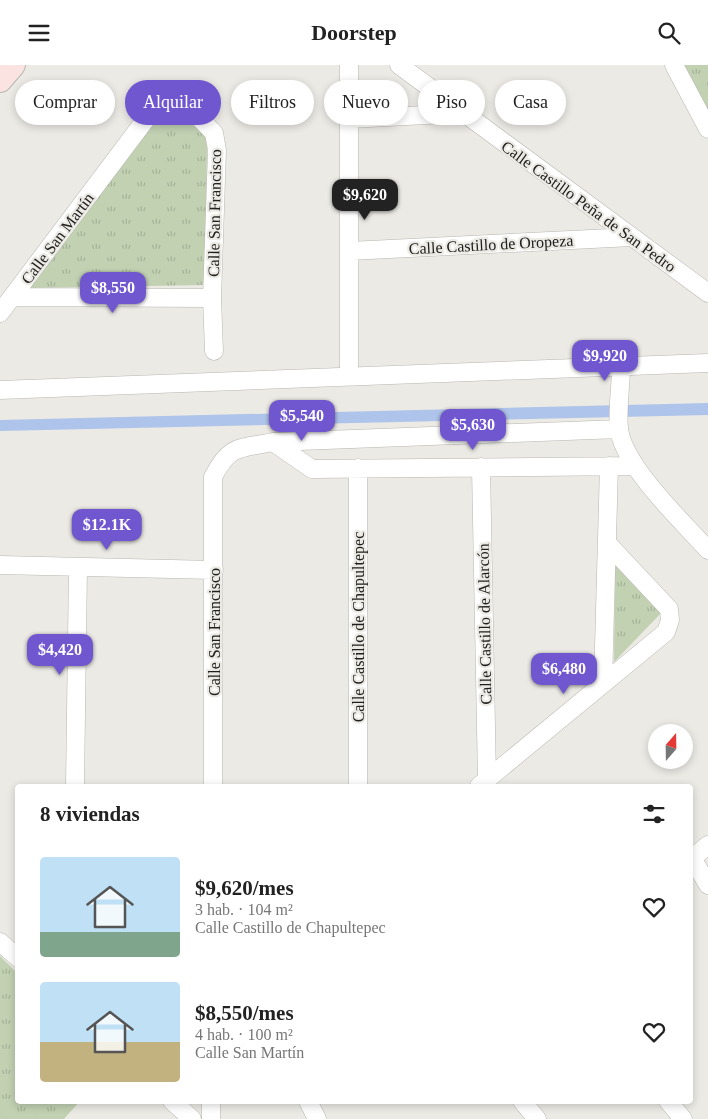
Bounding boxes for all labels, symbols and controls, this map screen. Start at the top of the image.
icon: menu [25,19,53,47]
icon: search [655,19,683,47]
text: Doorstep [311,20,397,45]
chip: Comprar [15,80,115,125]
chip: Alquilar [125,80,221,125]
chip: Filtros [231,80,314,125]
chip: Nuevo [324,80,408,125]
chip: Piso [418,80,485,125]
chip: Casa [495,80,566,125]
street label: Calle Castillo Peña de San Pedro [498,137,679,275]
street label: Calle San Francisco [205,149,224,277]
pin: $9,620 [324,179,406,221]
text: $9,620 [343,186,387,203]
street label: Calle San Martín [18,190,97,287]
street label: Calle Castillo de Oropeza [408,232,574,258]
pin: $8,550 [72,271,154,314]
text: $8,550 [91,279,135,296]
pin: $9,920 [564,339,646,382]
text: $9,920 [583,347,627,364]
pin: $5,540 [261,399,343,442]
text: $5,540 [280,407,324,424]
pin: $5,630 [432,409,514,451]
text: $5,630 [451,416,495,433]
pin: $12.1K [66,509,148,551]
text: $12.1K [83,516,131,533]
street label: Calle Castillo de Chapultepec [350,532,368,722]
street label: Calle Castillo de Alarcón [475,543,494,705]
street label: Calle San Francisco [206,568,223,696]
pin: $4,420 [19,633,101,676]
text: $4,420 [38,641,82,658]
pin: $6,480 [523,653,605,695]
text: $6,480 [542,660,586,677]
north arrow [648,724,692,769]
map controls [648,724,693,769]
icon: filters [640,800,668,828]
text: 8 viviendas [40,802,140,826]
text: $9,620/mes [195,876,294,900]
icon: home [80,877,140,937]
icon: heart [640,893,668,921]
text: 3 hab. · 104 m² [195,901,293,918]
text: Calle Castillo de Chapultepec [195,919,386,936]
text: $8,550/mes [195,1001,294,1025]
icon: home [80,1002,140,1062]
icon: heart [640,1018,668,1046]
text: 4 hab. · 100 m² [195,1026,293,1043]
text: Calle San Martín [195,1044,304,1061]

